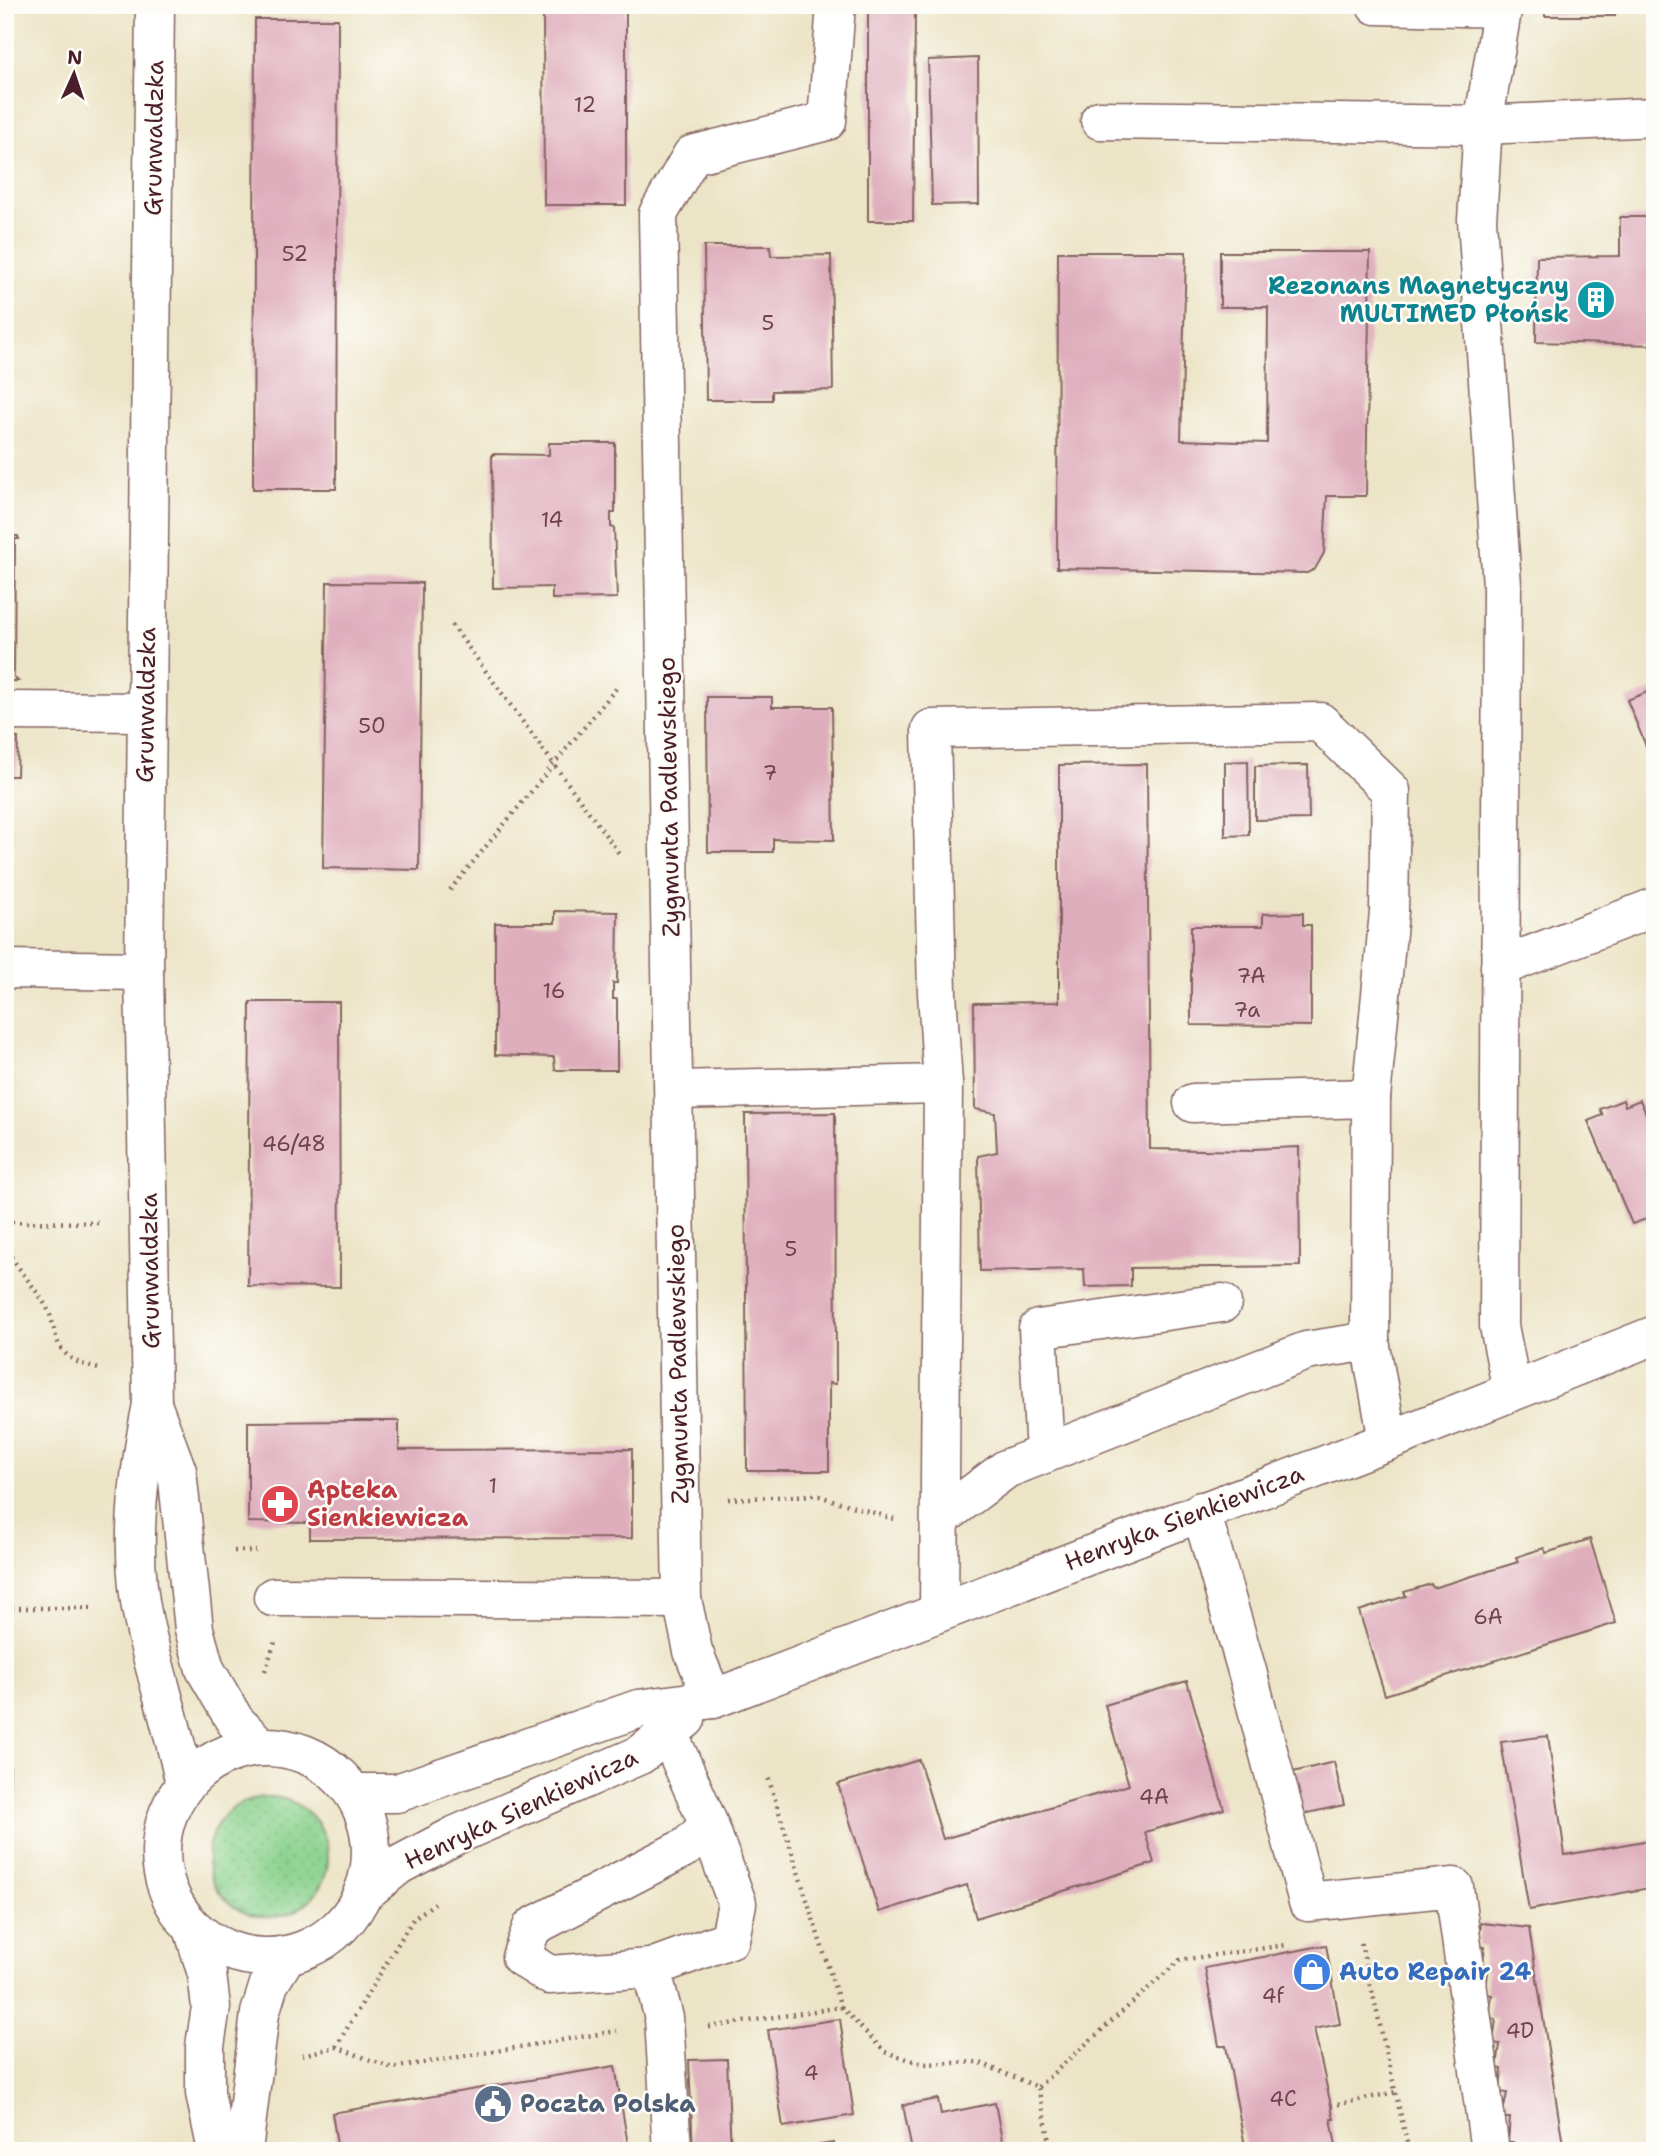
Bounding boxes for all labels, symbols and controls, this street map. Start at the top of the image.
north arrow [38,38,108,108]
text: N [67,45,83,70]
street label: Grunwaldzka [137,60,171,216]
house number: 12 [574,91,596,119]
house number: 52 [282,240,308,268]
place label: Rezonans Magnetyczny MULTIMED Płońsk [1268,270,1569,330]
building icon: Rezonans Magnetyczny MULTIMED Płońsk [1575,279,1617,321]
house number: 5 [762,309,774,337]
house number: 14 [541,506,563,534]
street label: Grunwaldzka [129,627,163,783]
street label: Zygmunta Padlewskiego [651,657,687,937]
house number: 50 [358,712,386,740]
house number: 7 [763,759,777,787]
house number: 7A [1236,962,1266,990]
house number: 16 [543,977,565,1005]
house number: 7a [1234,996,1260,1024]
house number: 46/48 [262,1130,326,1158]
street label: Grunwaldzka [133,1193,167,1349]
street label: Zygmunta Padlewskiego [660,1224,696,1504]
house number: 5 [785,1235,797,1263]
street label: Henryka Sienkiewicza [1060,1458,1308,1578]
house number: 1 [489,1472,497,1500]
place label: Apteka Sienkiewicza [307,1474,469,1534]
pharmacy icon: Apteka Sienkiewicza [259,1483,301,1525]
house number: 6A [1473,1603,1503,1631]
street label: Henryka Sienkiewicza [399,1741,643,1877]
house number: 4A [1139,1783,1169,1811]
shop icon: Auto Repair 24 [1291,1951,1333,1993]
place label: Auto Repair 24 [1339,1956,1531,1988]
house number: 4f [1262,1982,1285,2010]
house number: 4D [1506,2017,1534,2045]
house number: 4 [804,2059,818,2087]
public building icon: Poczta Polska [472,2083,514,2125]
house number: 4C [1269,2085,1297,2113]
place label: Poczta Polska [520,2088,696,2120]

